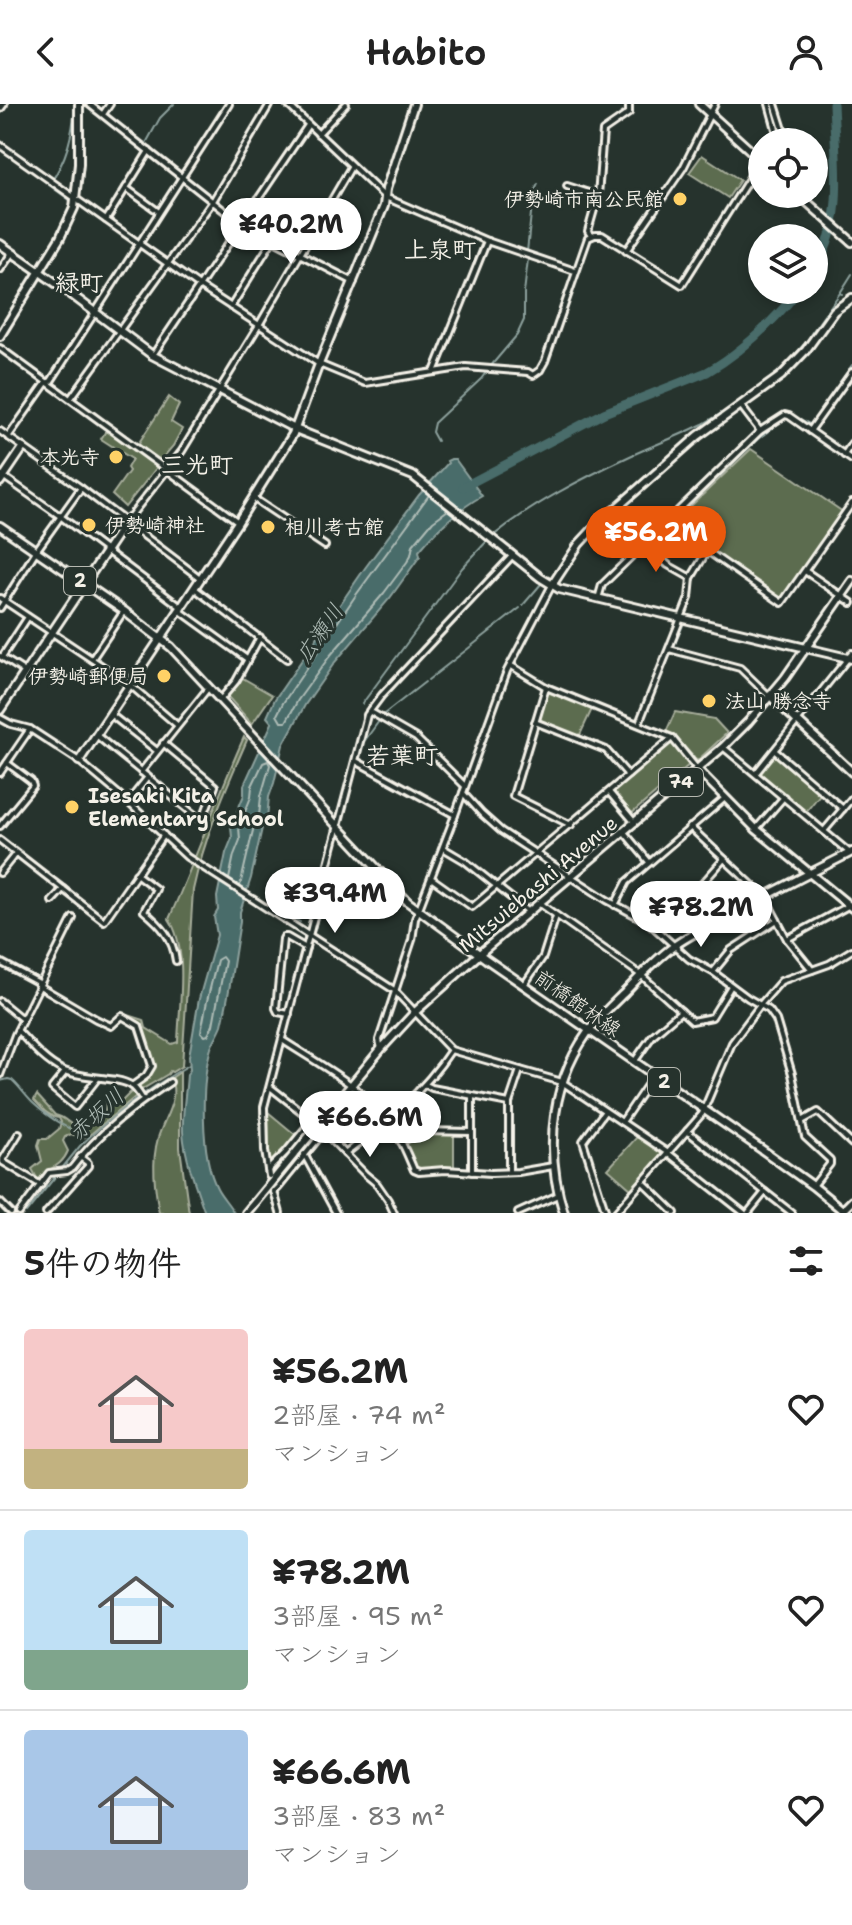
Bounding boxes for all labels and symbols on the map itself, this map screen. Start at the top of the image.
place label: 伊勢崎市南公民館 [504,186,664,212]
marker: 伊勢崎市南公民館 [671,190,689,208]
pin: ¥40.2M [226,198,356,266]
district label: 上泉町 [404,234,476,266]
district label: 緑町 [55,267,103,299]
place label: 本光寺 [40,444,100,470]
marker: 本光寺 [107,448,125,466]
district label: 三光町 [161,449,233,481]
pin: ¥56.2M [591,506,721,574]
place label: 伊勢崎神社 [105,512,205,538]
place label: 相川考古館 [284,514,384,540]
marker: 伊勢崎神社 [80,516,98,534]
marker: 相川考古館 [259,518,277,536]
road number: 2 [64,567,96,595]
water label: 広瀬川 [289,598,350,669]
place label: 伊勢崎郵便局 [28,663,148,689]
marker: 伊勢崎郵便局 [155,667,173,685]
place label: 法山 勝念寺 [725,688,832,714]
marker: 法山 勝念寺 [700,692,718,710]
district label: 若葉町 [366,740,438,772]
road number: 74 [659,768,703,796]
place label: Isesaki Kita Elementary School [88,783,284,832]
marker: Isesaki Kita Elementary School [63,798,81,816]
street label: Mitsuiebashi Avenue [453,810,623,958]
pin: ¥39.4M [270,867,400,935]
pin: ¥78.2M [636,881,766,949]
street label: 前橋館林線 [530,964,626,1042]
road number: 2 [648,1068,680,1096]
water label: 赤坂川 [62,1082,131,1147]
pin: ¥66.6M [305,1091,435,1159]

